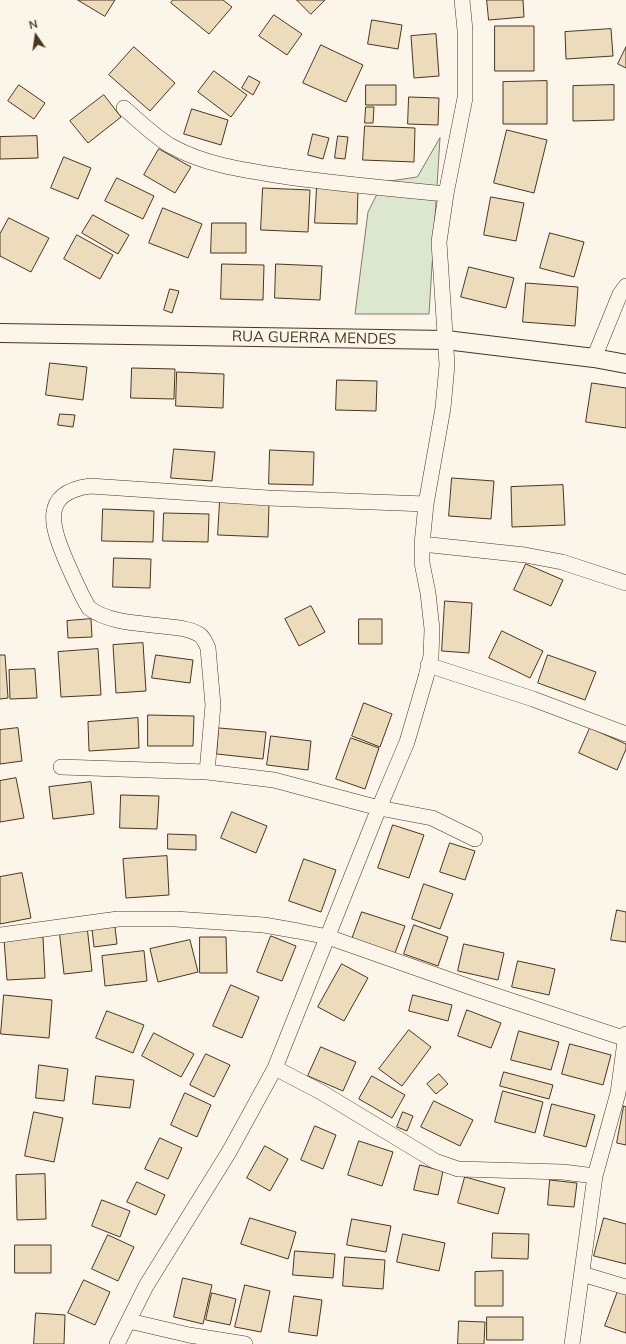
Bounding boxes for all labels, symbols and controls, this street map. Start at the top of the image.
north arrow [16,16,56,56]
text: N [28,17,39,32]
street label: RUA GUERRA MENDES [232,328,396,348]

